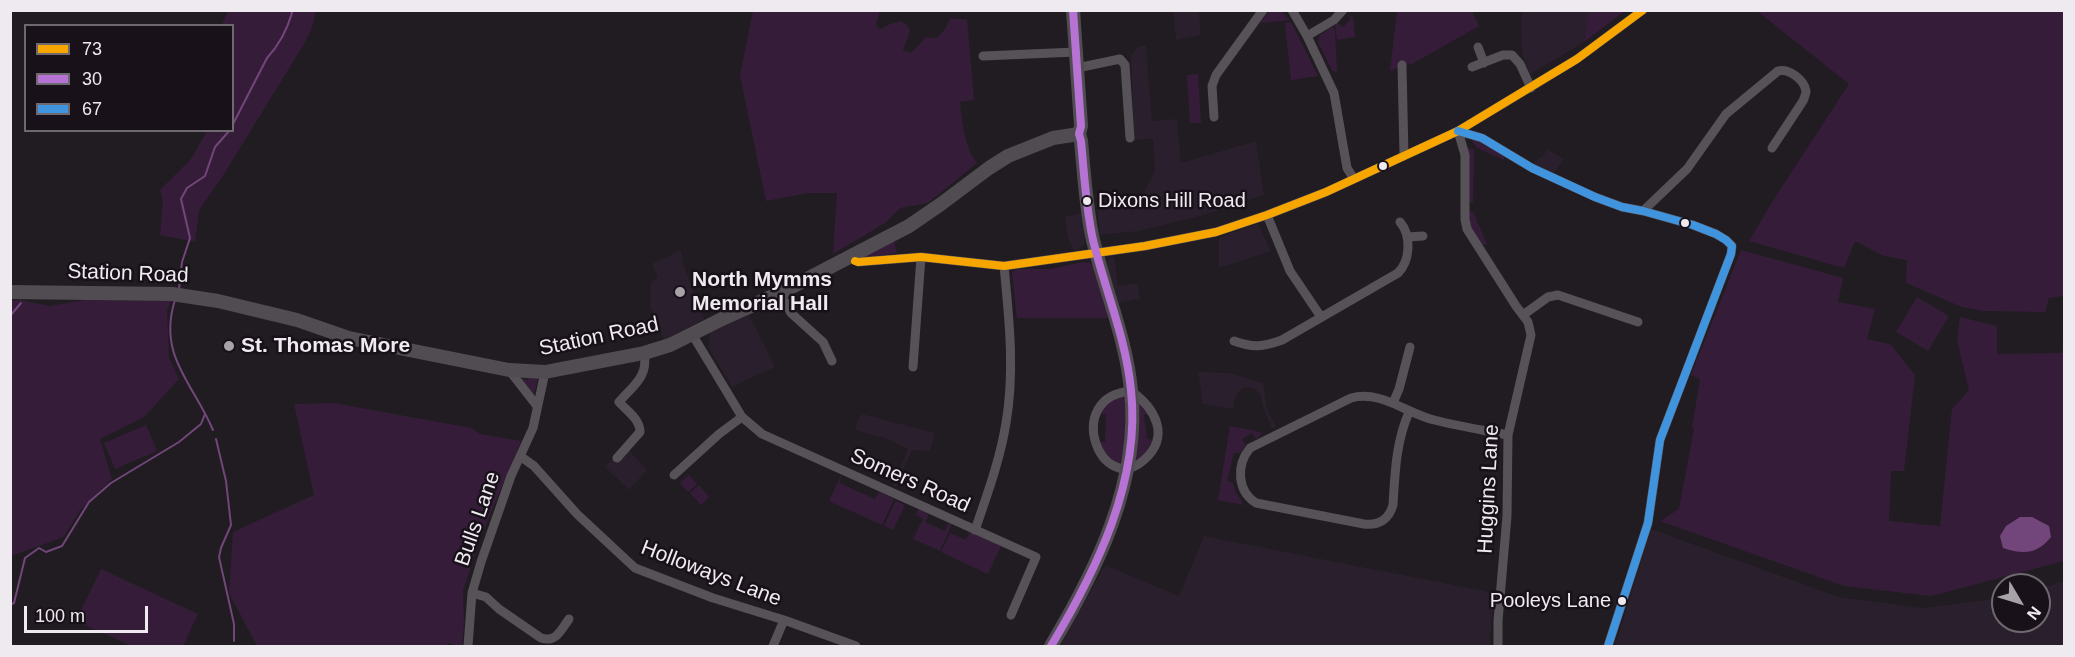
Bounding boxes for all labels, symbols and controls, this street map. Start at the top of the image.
legend [24,24,234,132]
text: 73 [82,39,102,59]
text: 30 [82,69,102,89]
text: 67 [82,99,102,119]
unlabelled marker [1377,160,1389,172]
place label: Dixons Hill Road [1098,189,1246,213]
marker: Dixons Hill Road [1081,195,1093,207]
unlabelled marker [1679,217,1691,229]
street label: Station Road [67,259,189,289]
place label: North Mymms Memorial Hall [692,267,832,317]
marker: North Mymms Memorial Hall [673,285,687,299]
street label: Station Road [537,312,661,362]
place label: St. Thomas More [241,333,410,359]
marker: St. Thomas More [222,339,236,353]
street label: Huggins Lane [1473,424,1505,554]
street label: Somers Road [846,443,974,519]
street label: Bulls Lane [450,469,506,569]
street label: Holloways Lane [637,536,785,612]
north arrow [1991,573,2051,633]
place label: Pooleys Lane [1490,589,1611,613]
scale bar [27,594,152,632]
marker: Pooleys Lane [1616,595,1628,607]
text: N [2024,603,2044,623]
text: 100 m [35,606,85,626]

